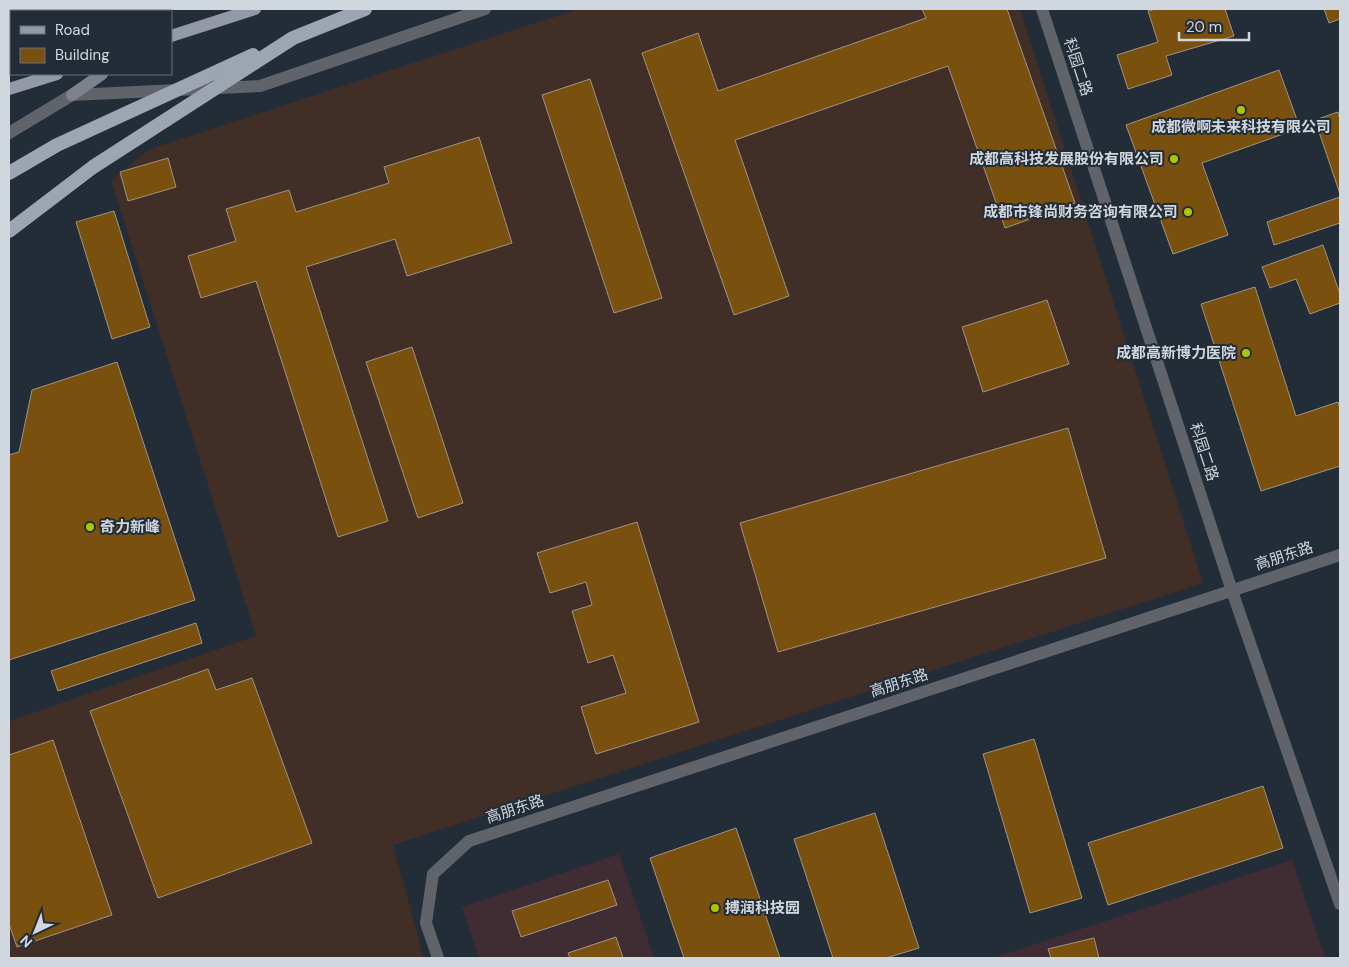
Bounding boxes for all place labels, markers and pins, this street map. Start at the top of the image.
marker: 成都微啊未来科技有限公司 [1235,104,1247,116]
place label: 成都微啊未来科技有限公司 [1151,117,1331,137]
place label: 成都高科技发展股份有限公司 [969,149,1164,169]
marker: 成都高科技发展股份有限公司 [1168,153,1180,165]
place label: 成都市锋尚财务咨询有限公司 [983,202,1178,222]
marker: 成都市锋尚财务咨询有限公司 [1182,206,1194,218]
place label: 成都高新博力医院 [1116,343,1236,363]
marker: 成都高新博力医院 [1240,347,1252,359]
place label: 奇力新峰 [100,517,160,537]
marker: 奇力新峰 [84,521,96,533]
place label: 搏润科技园 [725,898,800,918]
marker: 搏润科技园 [709,902,721,914]

